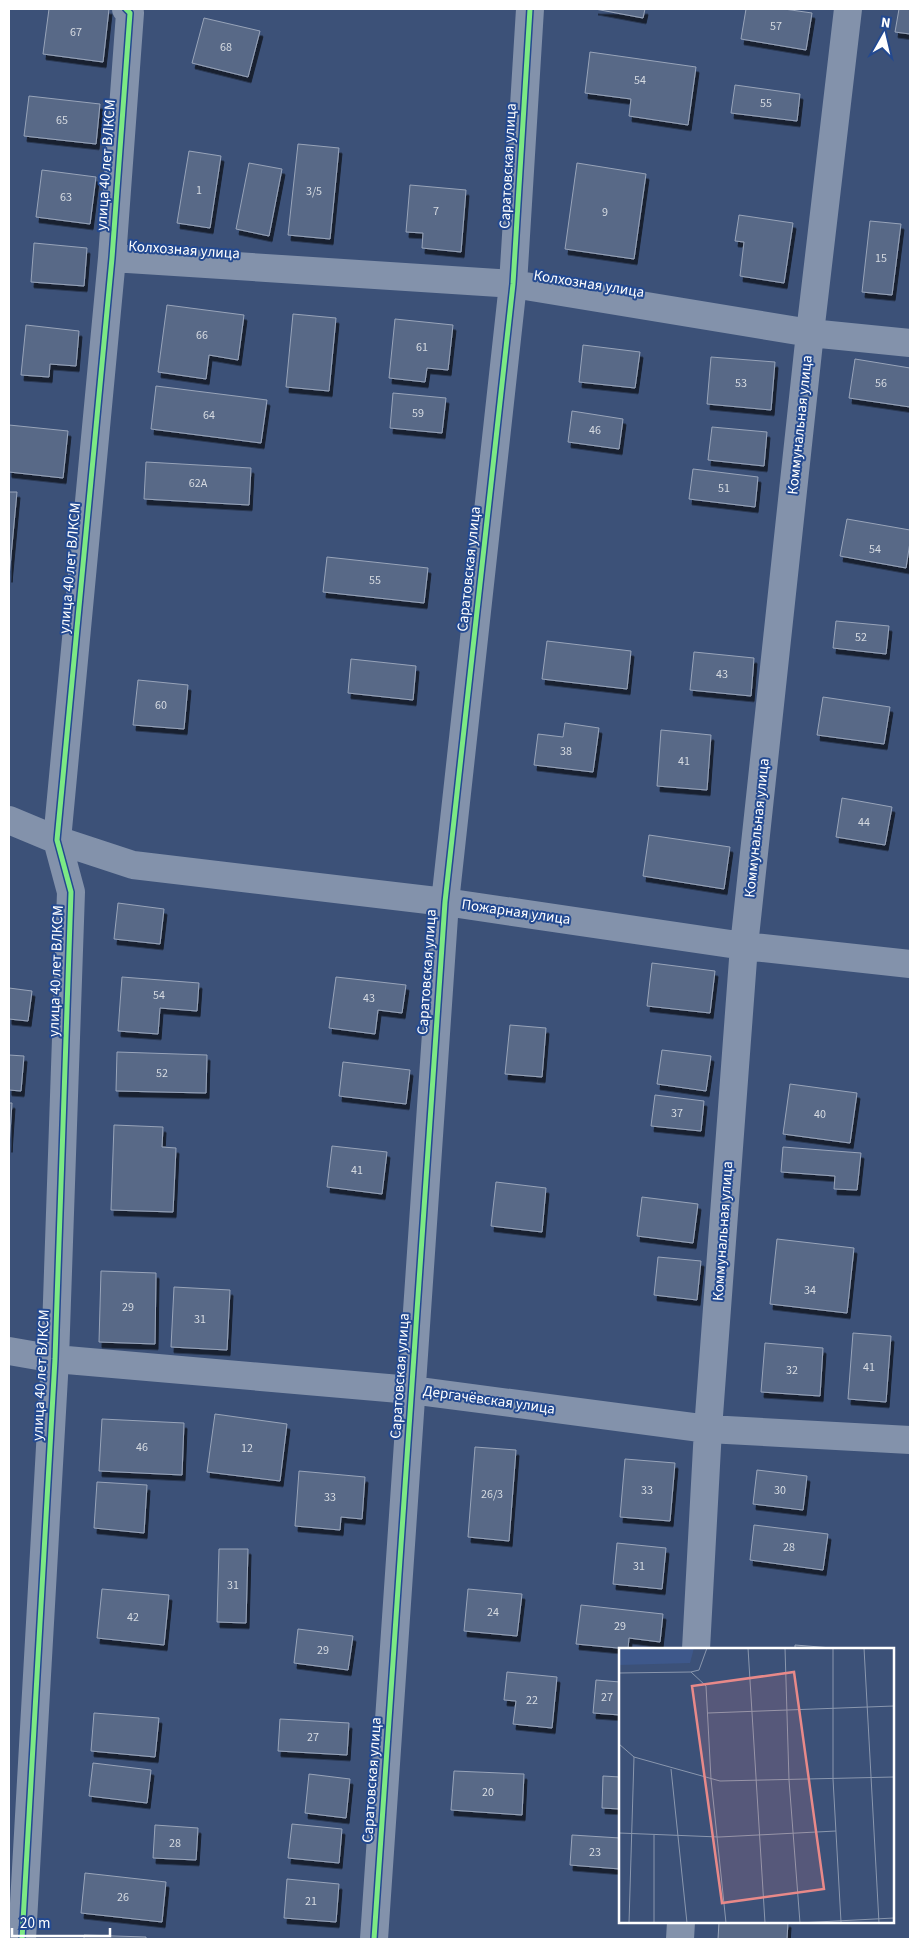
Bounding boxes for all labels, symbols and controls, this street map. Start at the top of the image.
north arrow [859,10,909,60]
text: N [880,13,892,34]
house number: 57 [770,18,782,35]
house number: 67 [70,24,82,41]
house number: 68 [220,39,232,56]
house number: 54 [634,72,646,89]
house number: 55 [760,95,772,112]
street label: улица 40 лет ВЛКСМ [91,99,121,231]
street label: Саратовская улица [494,103,522,229]
house number: 65 [56,112,68,129]
house number: 1 [196,182,202,199]
house number: 3/5 [306,183,322,200]
house number: 63 [60,189,72,206]
house number: 7 [433,203,439,220]
house number: 9 [602,204,608,221]
street label: Колхозная улица [127,236,241,264]
house number: 15 [875,250,887,267]
street label: Колхозная улица [532,265,646,303]
house number: 66 [196,327,208,344]
house number: 61 [416,339,428,356]
street label: Коммунальная улица [782,354,818,496]
house number: 53 [735,375,747,392]
house number: 56 [875,375,887,392]
house number: 59 [412,405,424,422]
house number: 64 [203,407,215,424]
house number: 46 [589,422,601,439]
house number: 62А [189,475,208,492]
house number: 51 [718,480,730,497]
street label: улица 40 лет ВЛКСМ [54,502,86,634]
street label: Саратовская улица [452,505,486,633]
house number: 54 [869,541,881,558]
house number: 55 [369,572,381,589]
house number: 52 [855,629,867,646]
house number: 43 [716,666,728,683]
house number: 60 [155,697,167,714]
house number: 38 [560,743,572,760]
house number: 41 [678,753,690,770]
street label: Коммунальная улица [739,757,775,899]
house number: 44 [858,814,870,831]
street label: Пожарная улица [460,894,572,930]
street label: улица 40 лет ВЛКСМ [43,905,69,1037]
street label: Саратовская улица [412,909,442,1035]
house number: 54 [153,987,165,1004]
house number: 43 [363,990,375,1007]
house number: 52 [156,1065,168,1082]
house number: 37 [671,1105,683,1122]
house number: 40 [814,1106,826,1123]
street label: Коммунальная улица [708,1160,738,1302]
house number: 41 [351,1162,363,1179]
house number: 34 [804,1282,816,1299]
house number: 29 [122,1299,134,1316]
street label: улица 40 лет ВЛКСМ [27,1309,55,1441]
house number: 31 [194,1311,206,1328]
street label: Саратовская улица [385,1313,415,1439]
house number: 41 [863,1359,875,1376]
house number: 32 [786,1362,798,1379]
street label: Дергачёвская улица [422,1380,556,1420]
house number: 46 [136,1439,148,1456]
house number: 12 [241,1440,253,1457]
house number: 33 [641,1482,653,1499]
house number: 30 [774,1482,786,1499]
house number: 26/3 [481,1486,503,1503]
house number: 33 [324,1489,336,1506]
house number: 28 [783,1539,795,1556]
house number: 31 [633,1558,645,1575]
house number: 31 [227,1577,239,1594]
house number: 24 [487,1604,499,1621]
house number: 42 [127,1609,139,1626]
house number: 29 [614,1618,626,1635]
house number: 29 [317,1642,329,1659]
inset map [619,1648,894,1923]
house number: 27 [601,1689,613,1706]
house number: 22 [526,1692,538,1709]
street label: Саратовская улица [357,1717,387,1843]
house number: 27 [307,1729,319,1746]
house number: 20 [482,1784,494,1801]
house number: 28 [169,1835,181,1852]
house number: 23 [589,1844,601,1861]
house number: 26 [117,1889,129,1906]
house number: 21 [305,1893,317,1910]
scale bar [12,1906,110,1938]
text: 20 m [20,1913,50,1934]

